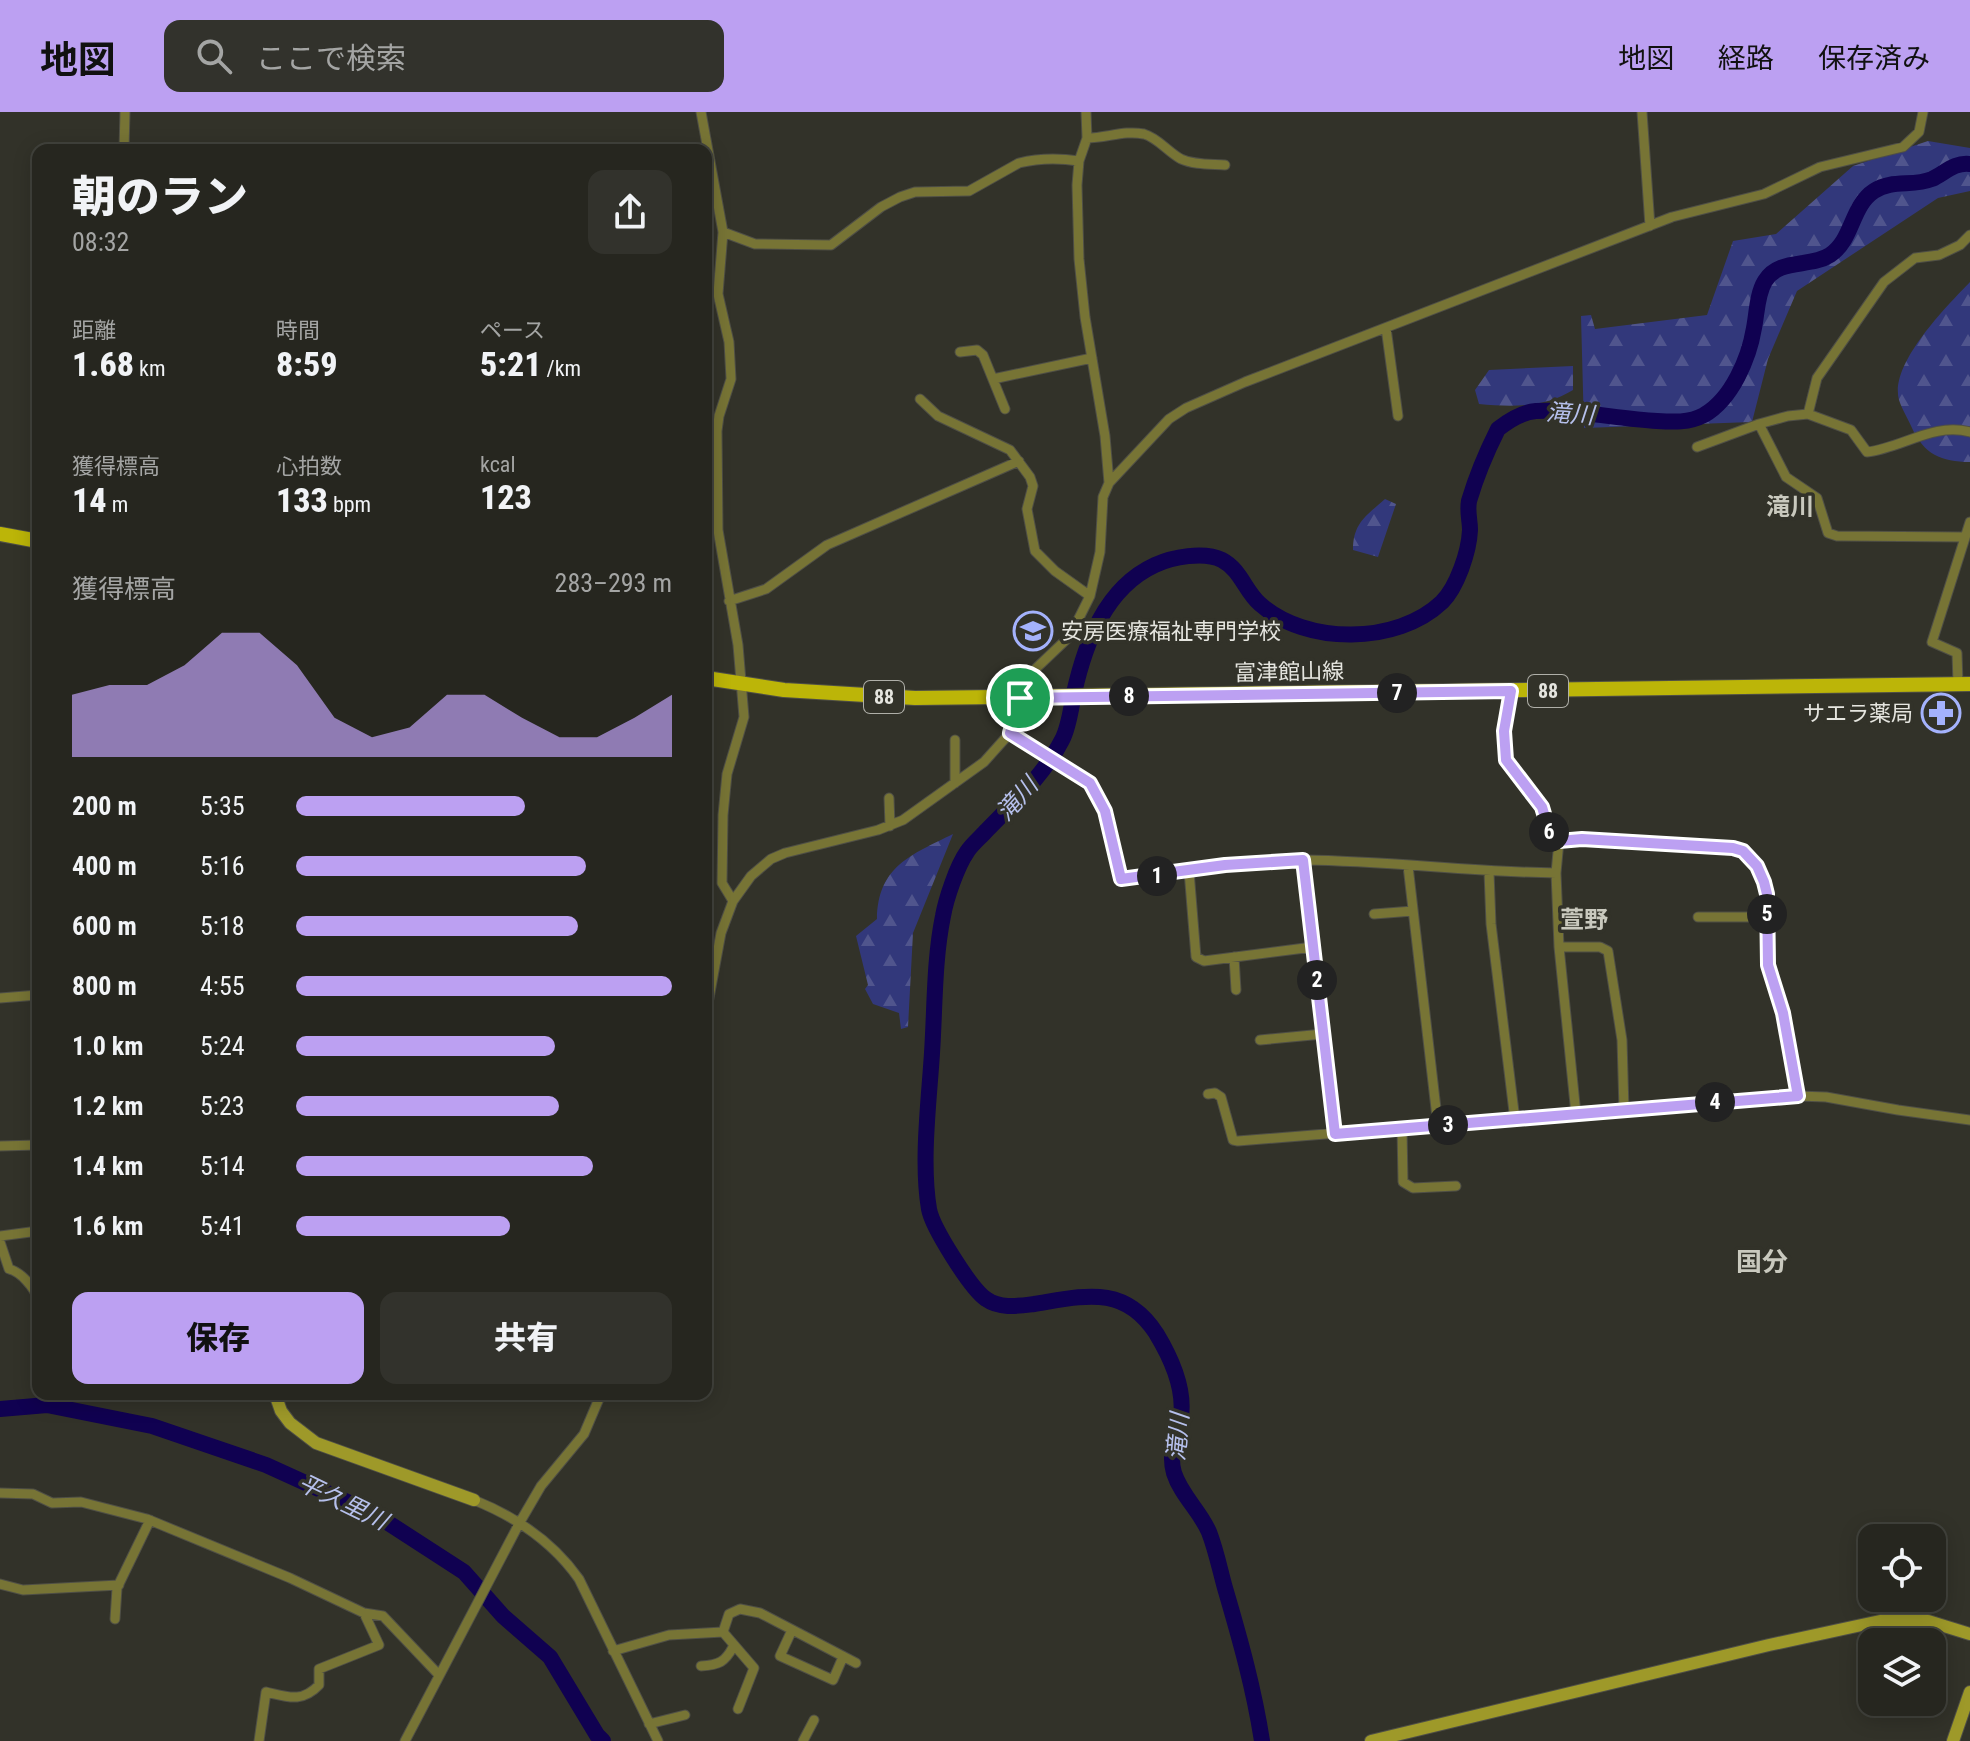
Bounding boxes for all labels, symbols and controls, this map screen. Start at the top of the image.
search box [164,20,724,92]
icon: search [192,34,236,78]
text: 地図 [40,38,116,82]
text: ここで検索 [256,41,406,76]
text: 地図 [1618,42,1674,75]
text: 経路 [1718,42,1774,75]
text: 保存済み [1818,42,1930,75]
button: share [588,170,672,254]
text: 朝のラン [72,171,248,223]
text: 08:32 [72,227,129,257]
text: 距離 [72,318,116,343]
text: 時間 [276,318,320,343]
text: ペース [480,318,545,343]
text: 1.68 [72,344,134,384]
text: 8:59 [276,344,337,384]
text: 5:21 [480,344,541,384]
text: km [134,356,165,381]
text: /km [541,356,581,381]
water label: 滝川 [1545,398,1598,430]
text: kcal [480,452,515,477]
text: 獲得標高 [72,454,160,479]
text: 心拍数 [276,454,342,479]
text: 123 [480,477,532,517]
text: 14 [72,480,107,520]
text: 133 [276,480,328,520]
text: m [107,492,128,517]
text: bpm [328,492,371,517]
district label: 滝川 [1766,493,1814,521]
text: 283–293 m [555,568,672,598]
text: 獲得標高 [72,574,176,604]
school or university icon: 安房医療福祉専門学校 [1012,610,1054,652]
place label: 安房医療福祉専門学校 [1061,619,1281,644]
street label: 富津館山線 [1234,659,1344,685]
pin [986,664,1054,732]
pin: 7 [1377,673,1417,713]
road number: 88 [1528,675,1568,707]
icon: arrive [998,676,1042,720]
pin: 8 [1109,676,1149,716]
text: 7 [1391,680,1403,705]
road number: 88 [864,681,904,713]
text: 8 [1123,683,1135,708]
pharmacy icon: サエラ薬局 [1920,692,1962,734]
place label: サエラ薬局 [1803,701,1913,726]
water label: 滝川 [991,770,1045,826]
text: 200 m [72,791,137,821]
text: 5:35 [200,791,245,821]
pin: 6 [1529,812,1569,852]
text: 6 [1543,819,1555,844]
text: 400 m [72,851,137,881]
text: 5:16 [200,851,245,881]
pin: 1 [1137,856,1177,896]
text: 1 [1151,863,1163,888]
pin: 5 [1747,894,1787,934]
text: 5 [1761,901,1773,926]
district label: 萱野 [1560,906,1608,934]
text: 600 m [72,911,137,941]
text: 5:18 [200,911,245,941]
pin: 2 [1297,960,1337,1000]
text: 2 [1311,967,1323,992]
text: 800 m [72,971,137,1001]
text: 4:55 [200,971,245,1001]
text: 1.0 km [72,1031,144,1061]
text: 5:24 [200,1031,245,1061]
pin: 4 [1695,1082,1735,1122]
text: 4 [1709,1089,1721,1114]
text: 1.2 km [72,1091,144,1121]
text: 5:23 [200,1091,245,1121]
pin: 3 [1428,1105,1468,1145]
text: 3 [1442,1112,1454,1137]
text: 1.4 km [72,1151,144,1181]
text: 5:14 [200,1151,245,1181]
text: 1.6 km [72,1211,144,1241]
text: 5:41 [200,1211,245,1241]
district label: 国分 [1736,1247,1788,1277]
button: 保存 [72,1292,364,1384]
button: 共有 [380,1292,672,1384]
water label: 滝川 [1162,1409,1194,1462]
water label: 平久里川 [294,1468,395,1537]
map controls [1858,1524,1946,1716]
button: locate [1858,1524,1946,1612]
button: layers [1858,1628,1946,1716]

